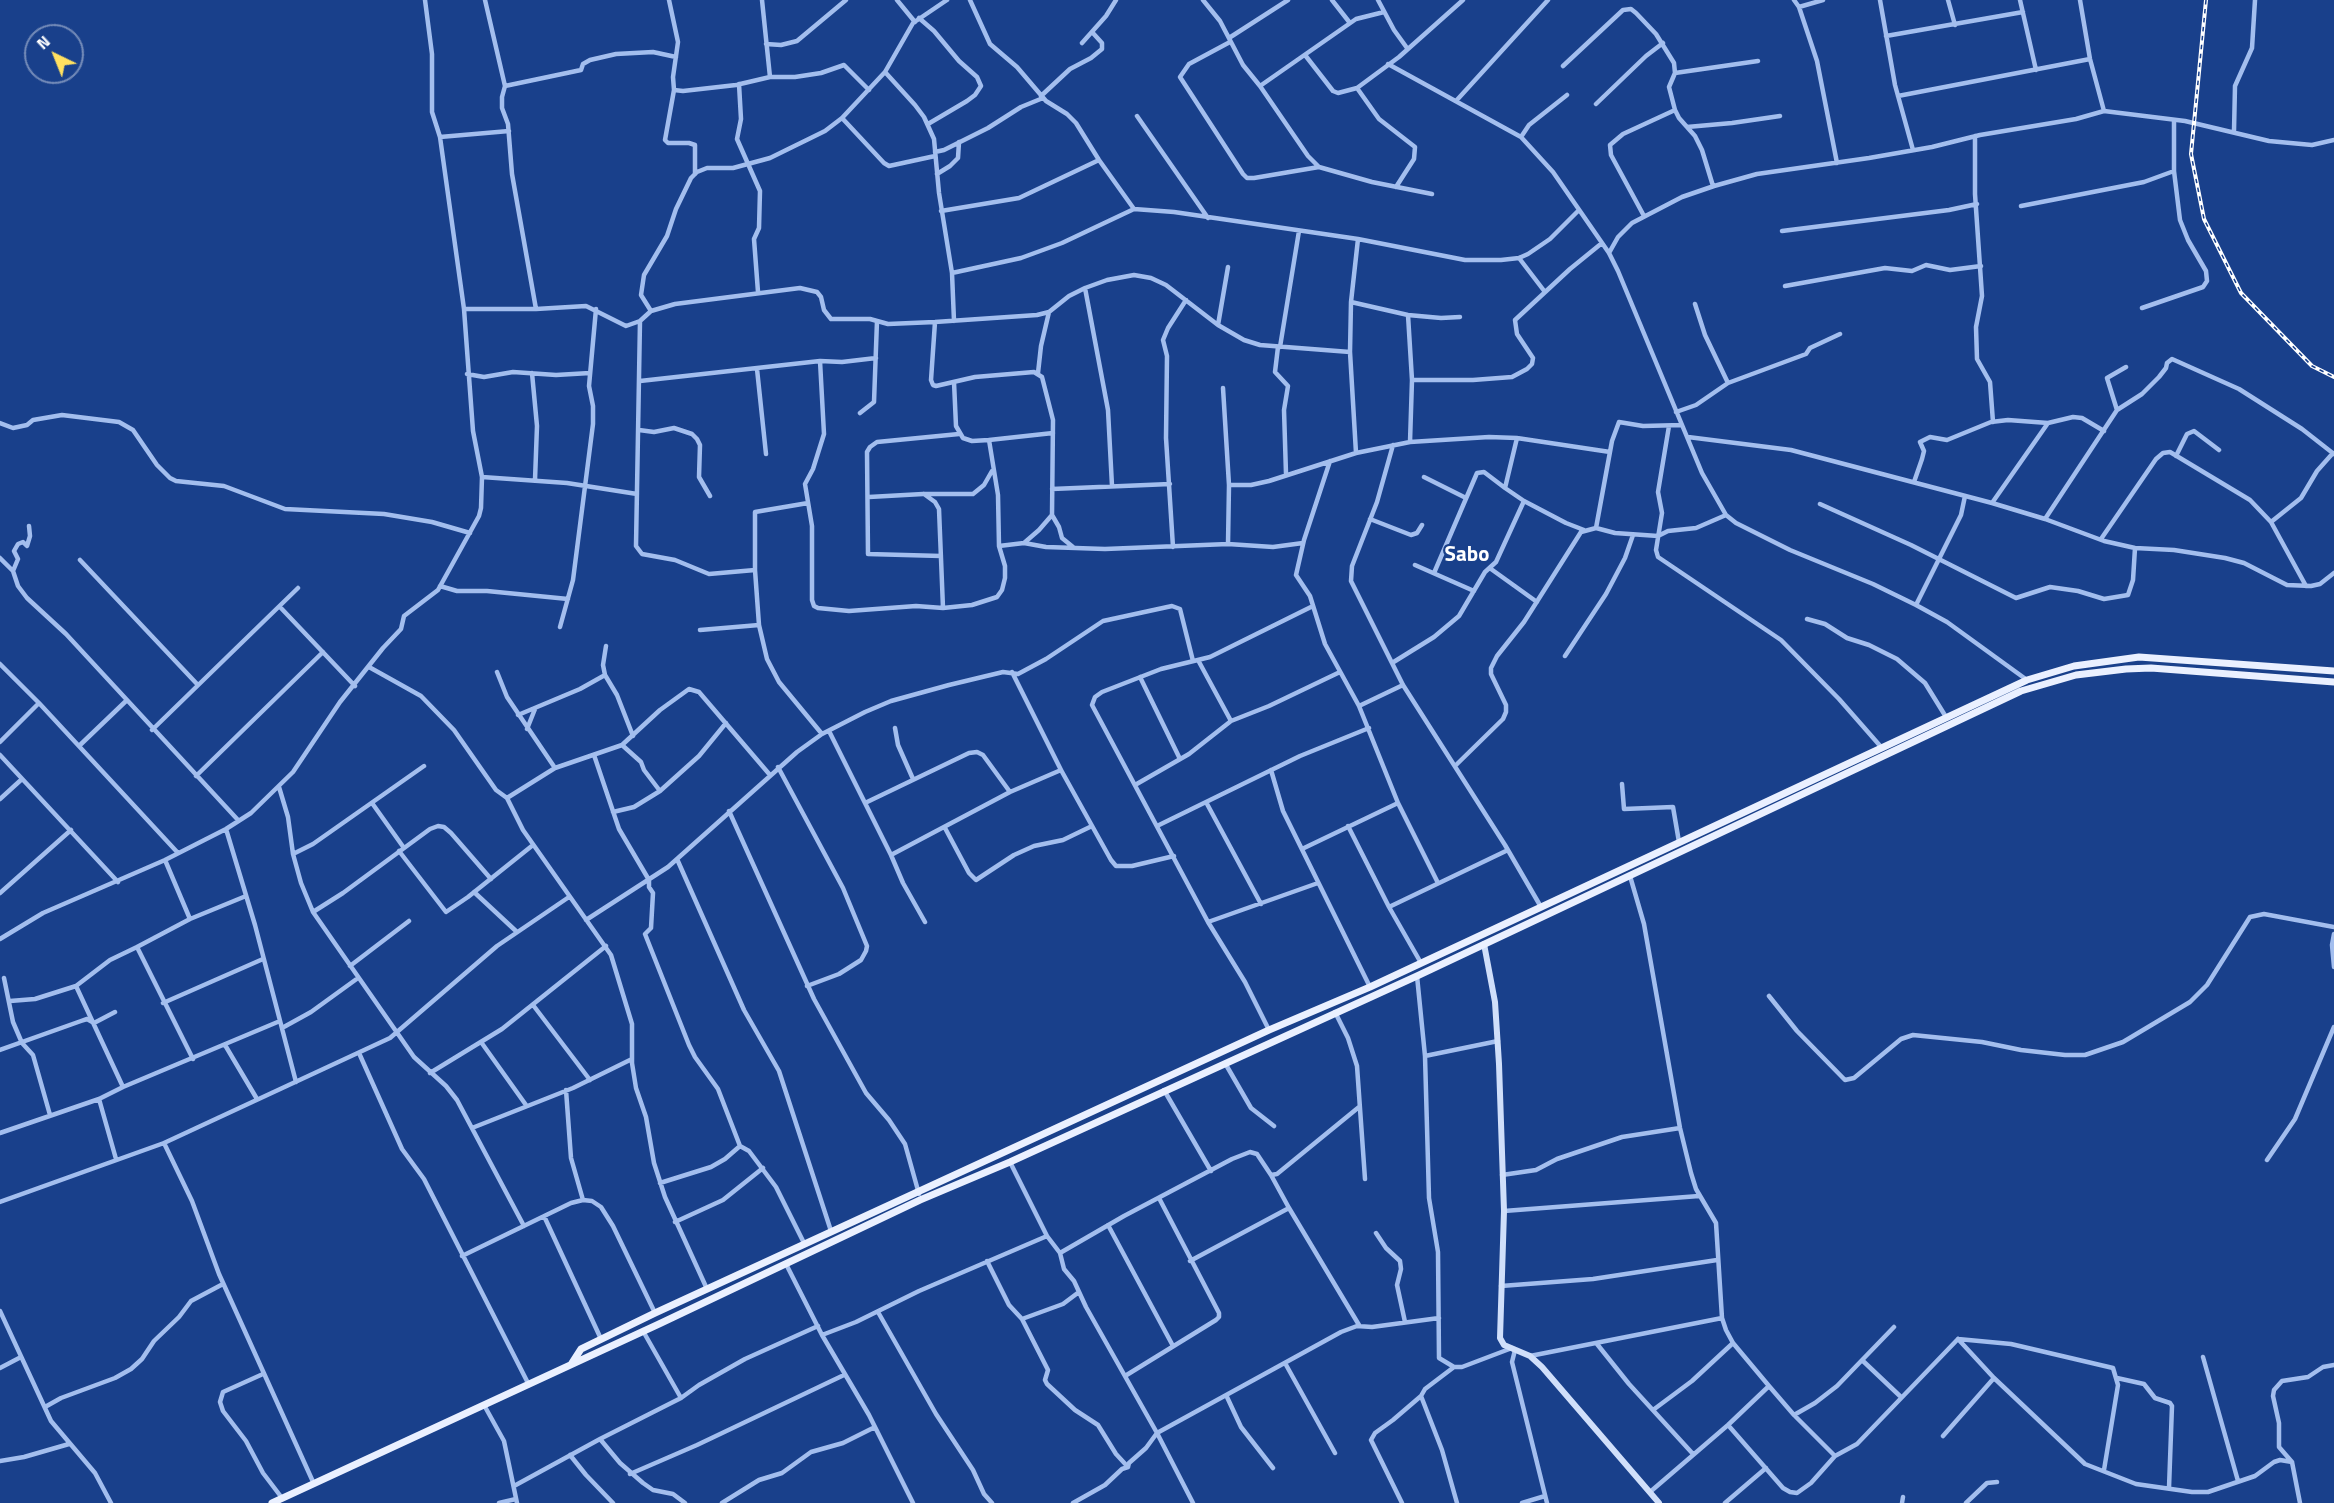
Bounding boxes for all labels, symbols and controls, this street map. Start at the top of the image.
north arrow [24,24,84,84]
text: N [31,30,55,55]
district label: Sabo [1445,543,1489,569]

